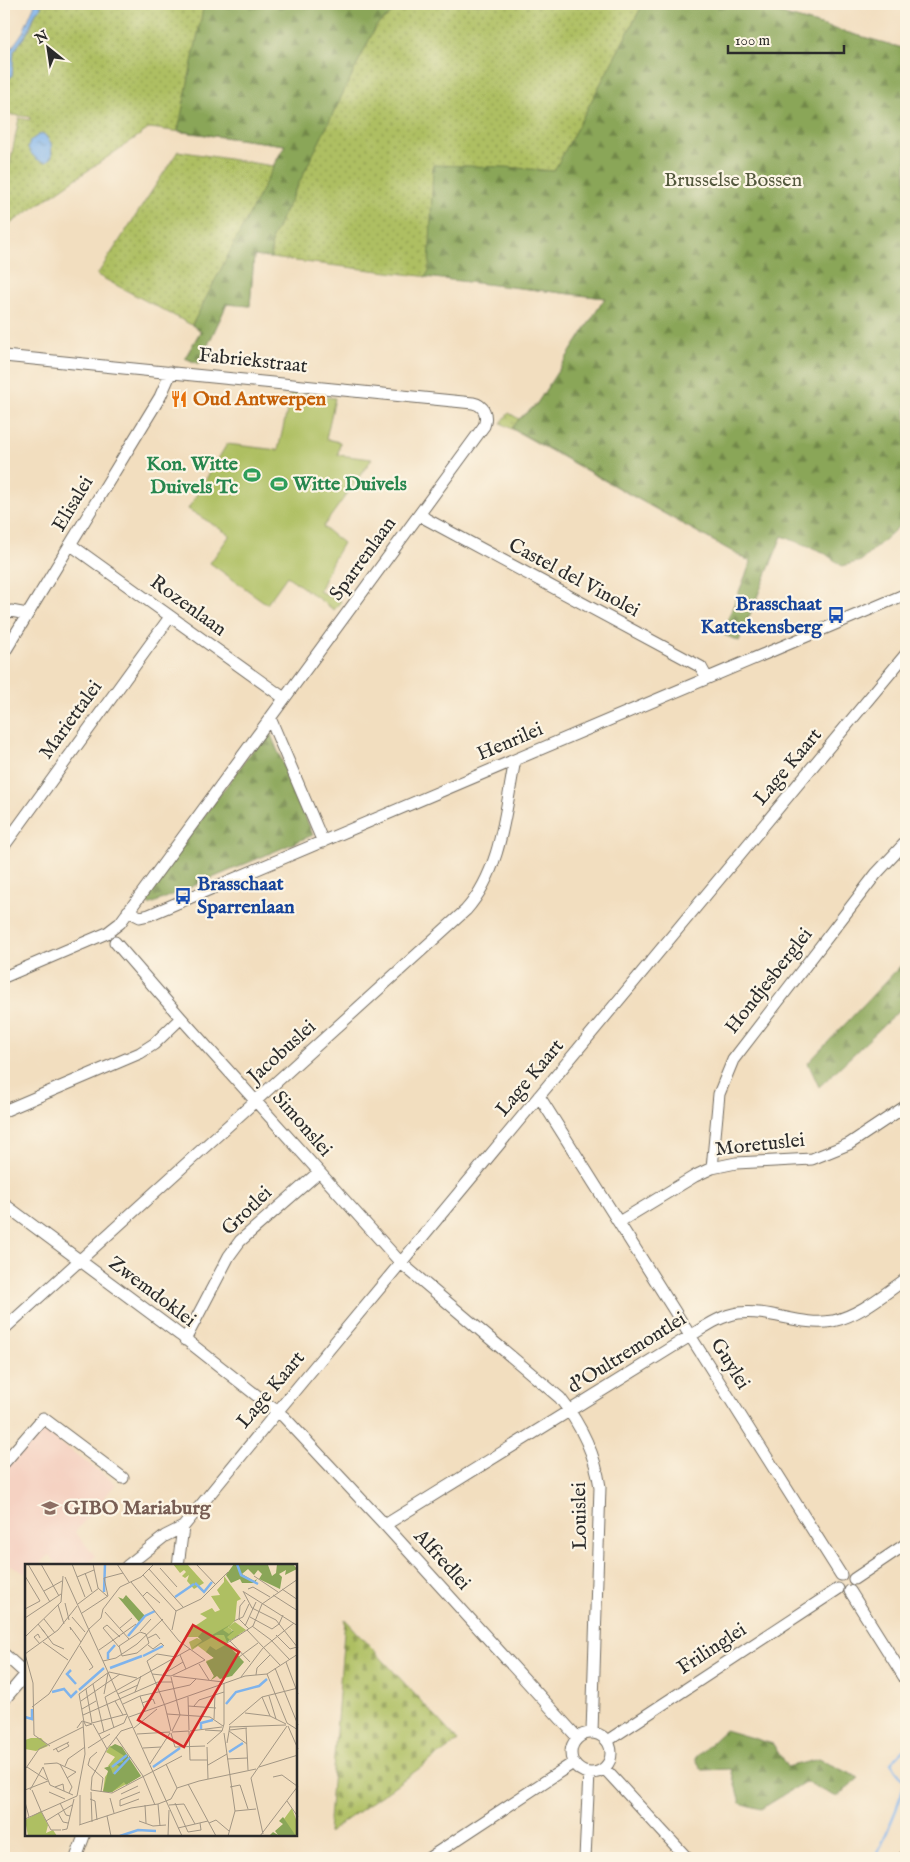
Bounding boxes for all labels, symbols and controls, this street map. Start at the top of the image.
north arrow [22,22,72,72]
scale bar [728,22,844,54]
text: N [31,27,52,49]
text: 100 m [735,31,771,50]
park label: Brusselse Bossen [664,168,802,193]
street label: Fabriekstraat [197,343,309,379]
place label: Oud Antwerpen [193,387,327,412]
restaurant icon: Oud Antwerpen [169,389,189,409]
place label: Kon. Witte Duivels Tc [146,452,239,500]
sports icon: Kon. Witte Duivels Tc [242,465,262,485]
street label: Elisalei [47,472,99,536]
place label: Witte Duivels [292,472,407,497]
sports icon: Witte Duivels [269,474,289,494]
street label: Sparrenlaan [324,512,402,606]
street label: Castel del Vinolei [504,533,644,623]
street label: Rozenlaan [145,570,231,642]
place label: Brasschaat Kattekensberg [700,592,823,640]
bus stop icon: Brasschaat Kattekensberg [826,605,846,625]
street label: Mariettalei [34,676,108,764]
street label: Henrilei [473,717,547,767]
street label: Lage Kaart [748,723,828,811]
place label: Brasschaat Sparrenlaan [197,872,295,920]
bus stop icon: Brasschaat Sparrenlaan [173,886,193,906]
street label: Hondjesberglei [720,923,818,1039]
street label: Jacobuslei [241,1015,321,1091]
street label: Lage Kaart [490,1034,570,1122]
street label: Simonslei [267,1086,337,1162]
street label: Moretuslei [714,1128,806,1162]
street label: Grotlei [216,1181,278,1241]
street label: Zwemdoklei [103,1251,201,1333]
street label: d'Oultremontlei [563,1307,691,1399]
street label: Guylei [705,1334,755,1394]
street label: Lage Kaart [231,1346,311,1434]
street label: Louislei [567,1482,593,1550]
place label: GIBO Mariaburg [64,1496,212,1521]
school or university icon: GIBO Mariaburg [40,1498,60,1518]
street label: Alfredlei [407,1524,476,1596]
inset map [25,1564,298,1837]
street label: Frilinglei [673,1617,751,1681]

